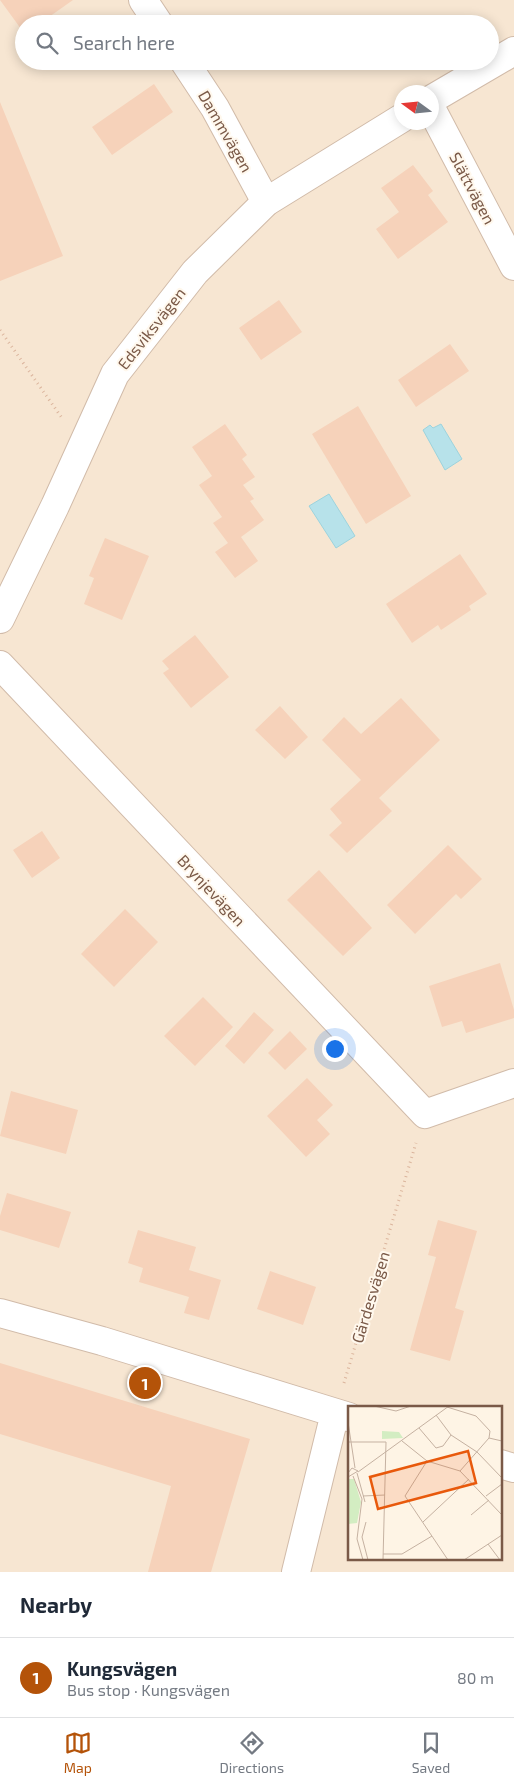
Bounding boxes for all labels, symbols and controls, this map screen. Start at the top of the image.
search box [15,15,499,70]
icon: search [33,29,61,57]
text: Search here [73,31,175,54]
north arrow [394,85,439,130]
street label: Dammvägen [195,87,257,175]
street label: Slättvägen [446,149,500,227]
street label: Edsviksvägen [113,283,189,373]
street label: Brynjevägen [173,850,250,930]
your location [322,1036,348,1062]
street label: Gärdesvägen [347,1249,393,1345]
pin: 1 [129,1364,161,1402]
inset map [348,1406,502,1560]
text: Nearby [20,1592,92,1617]
text: Kungsvägen [67,1657,177,1680]
text: 1 [33,1668,39,1687]
text: 80 m [457,1668,494,1687]
text: Bus stop · Kungsvägen [67,1680,230,1699]
tab: Map [64,1729,92,1776]
tab: Directions [220,1729,284,1776]
tab: Saved [412,1729,450,1776]

